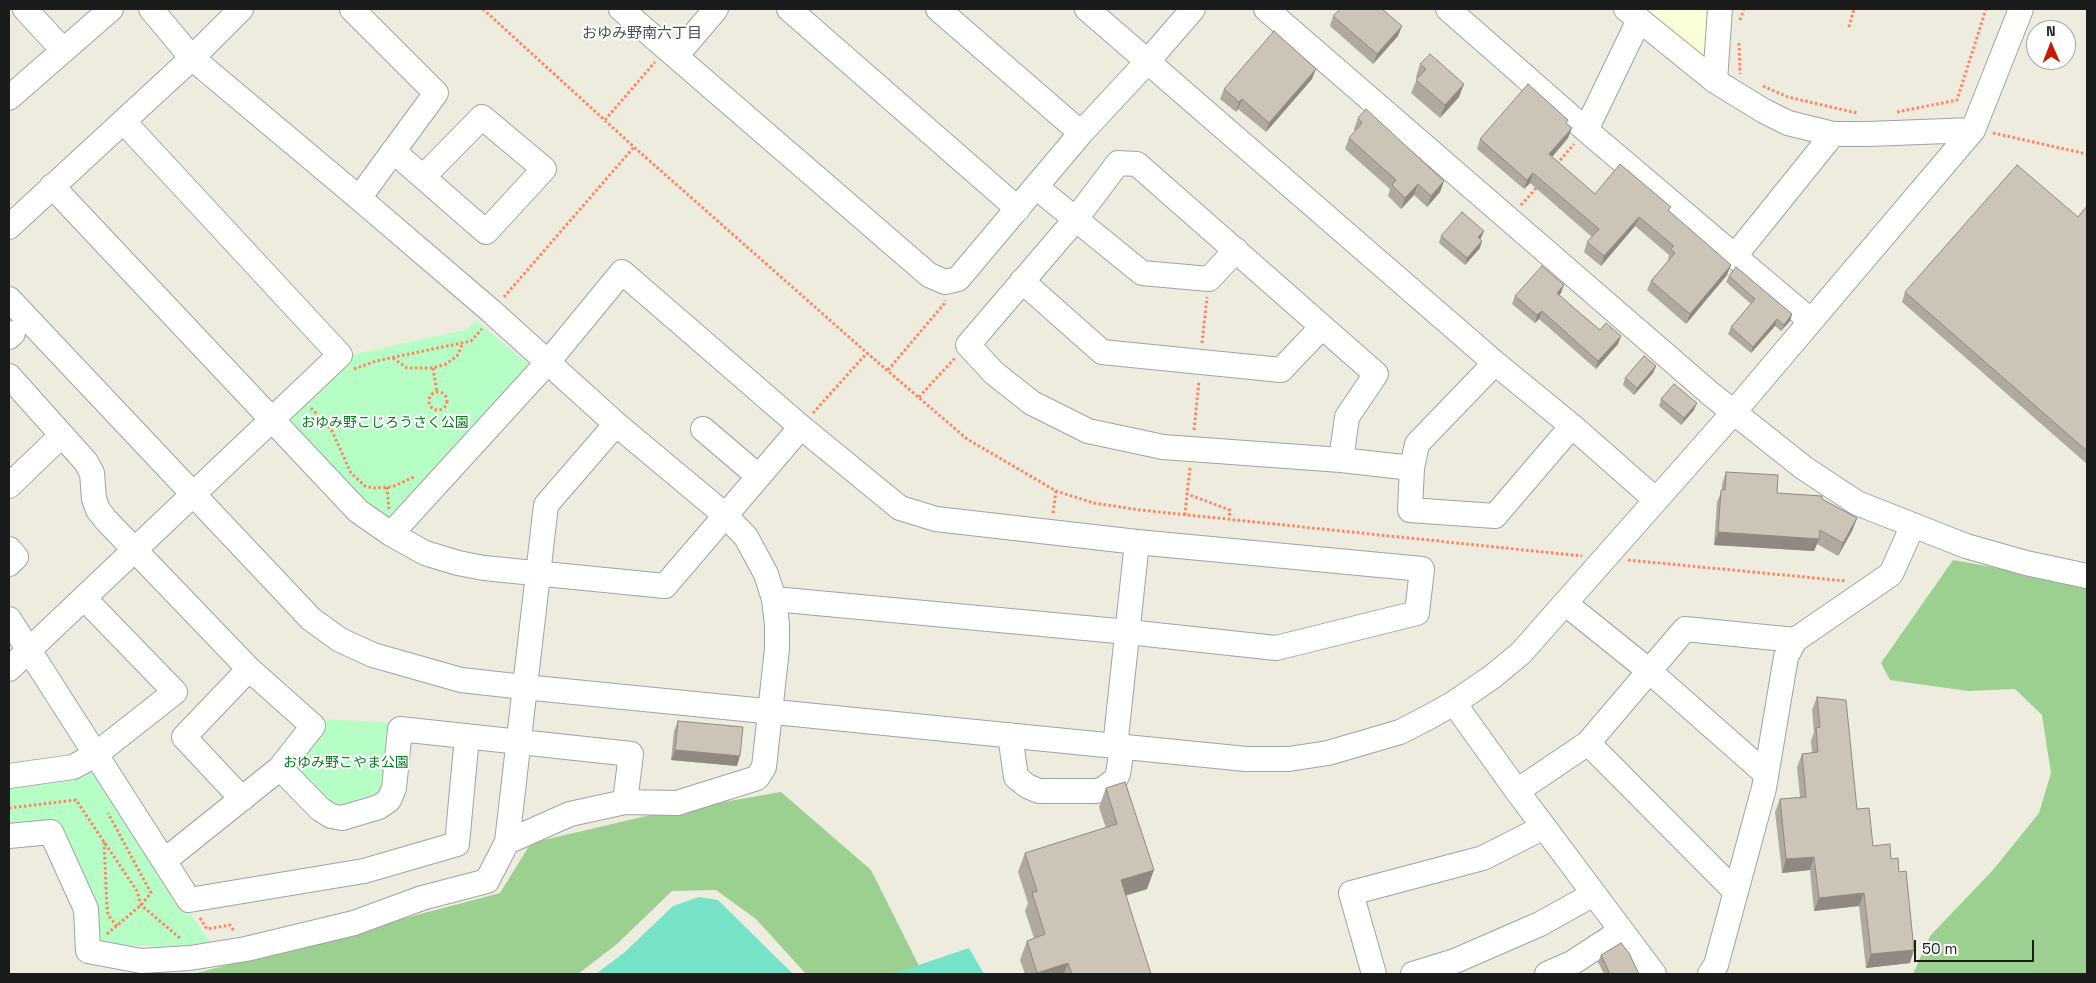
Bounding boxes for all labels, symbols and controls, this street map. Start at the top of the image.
north arrow [2026,20,2076,70]
text: N [2046,22,2056,40]
district label: おゆみ野南六丁目 [582,25,702,43]
park label: おゆみ野こじろうさく公園 [301,415,469,431]
park label: おゆみ野こやま公園 [283,755,409,771]
scale bar [1916,930,2036,962]
text: 50 m [1922,939,1957,958]

